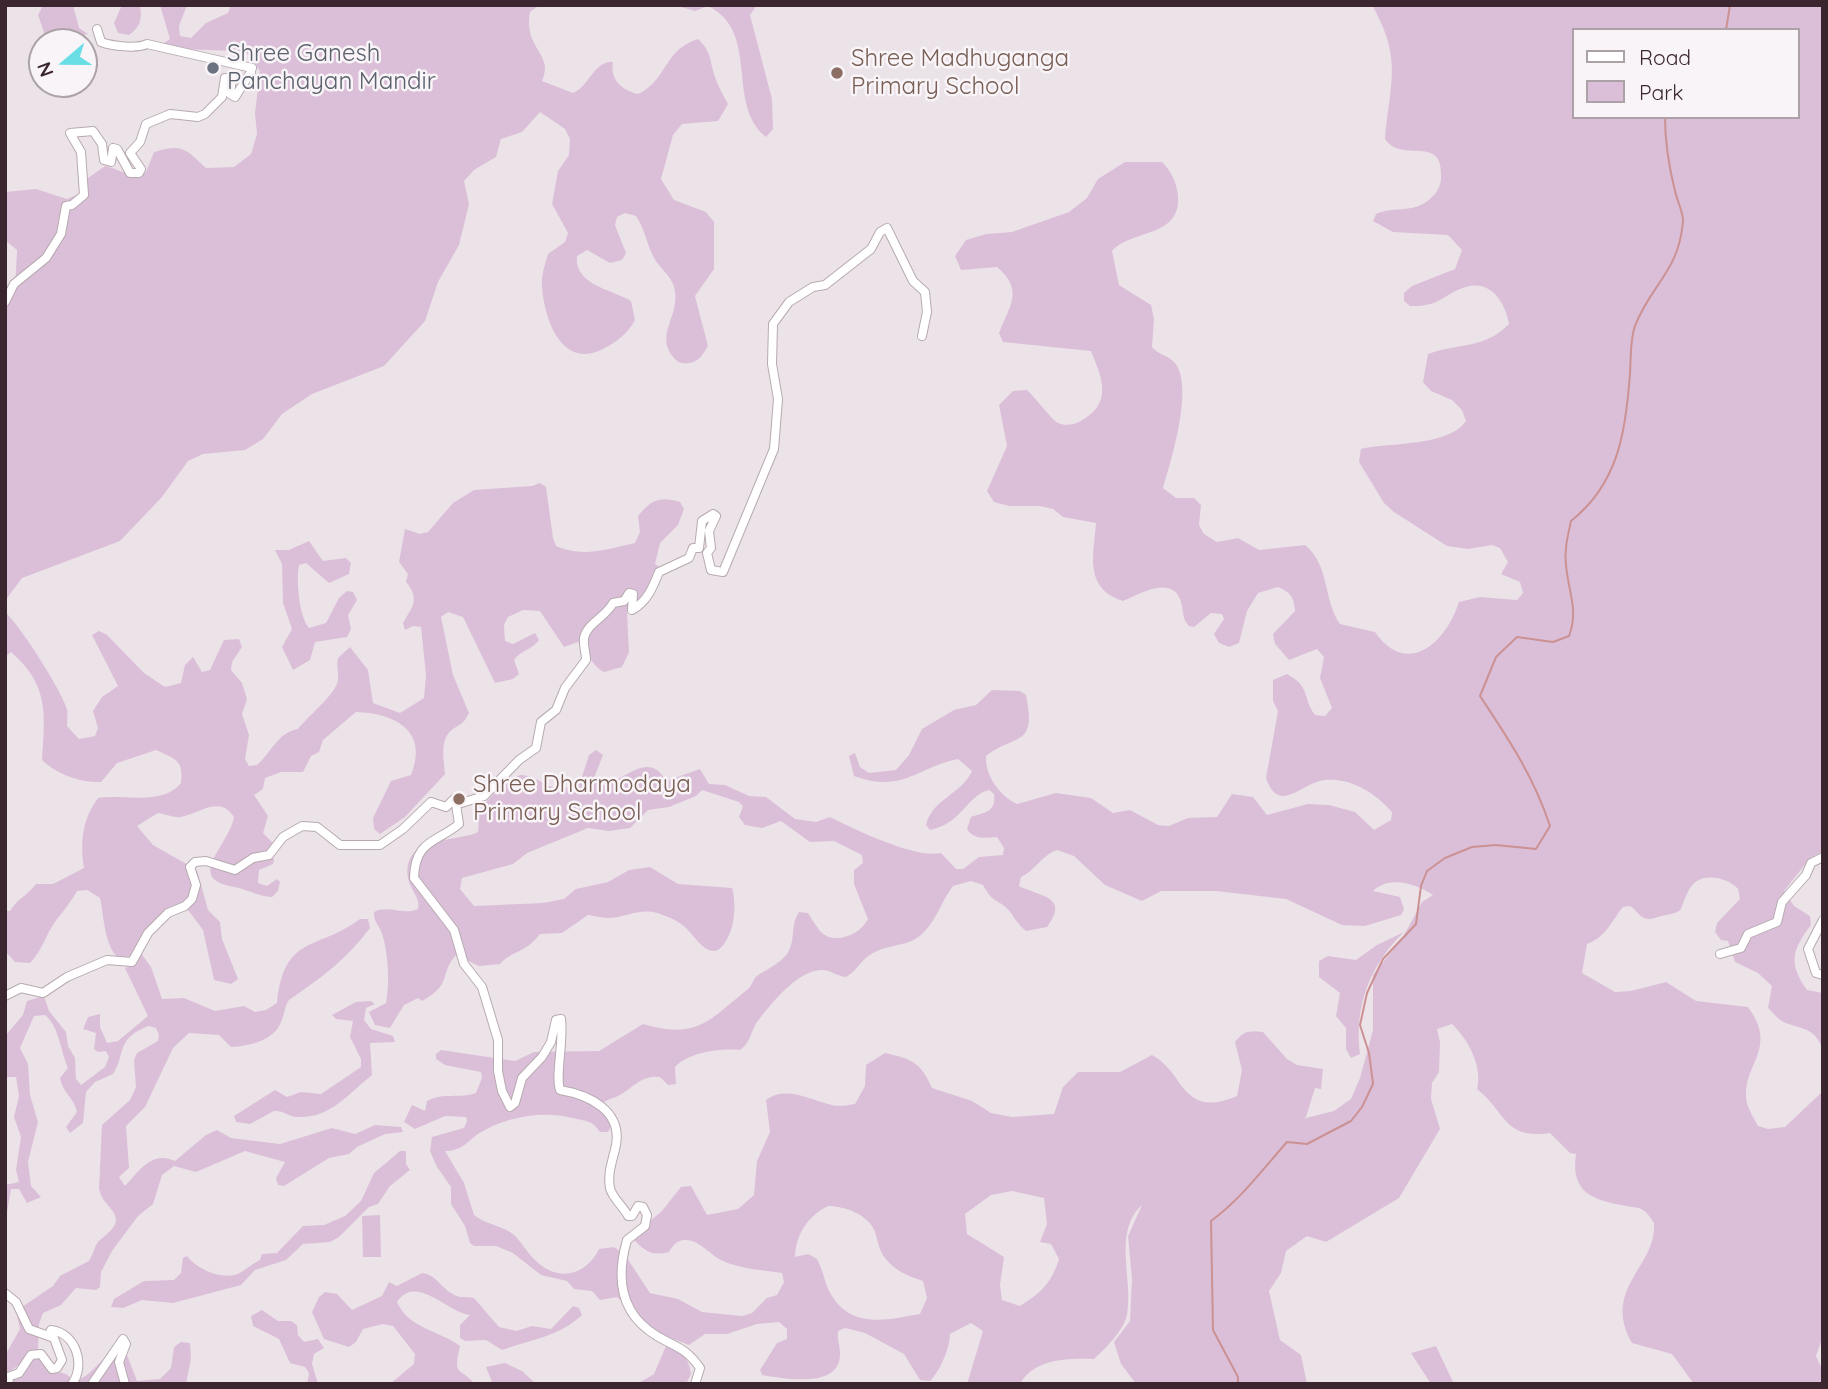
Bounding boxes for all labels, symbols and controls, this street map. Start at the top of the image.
north arrow [28,28,98,98]
legend [1573,28,1800,119]
place label: Shree Ganesh Panchayan Mandir [227,40,436,96]
text: Road [1639,44,1691,70]
place label: Shree Madhuganga Primary School [851,45,1069,101]
text: N [31,59,59,80]
marker: Shree Ganesh Panchayan Mandir [205,60,221,76]
marker: Shree Madhuganga Primary School [829,65,845,81]
text: Park [1639,79,1683,105]
place label: Shree Dharmodaya Primary School [473,771,691,827]
marker: Shree Dharmodaya Primary School [451,791,467,807]

